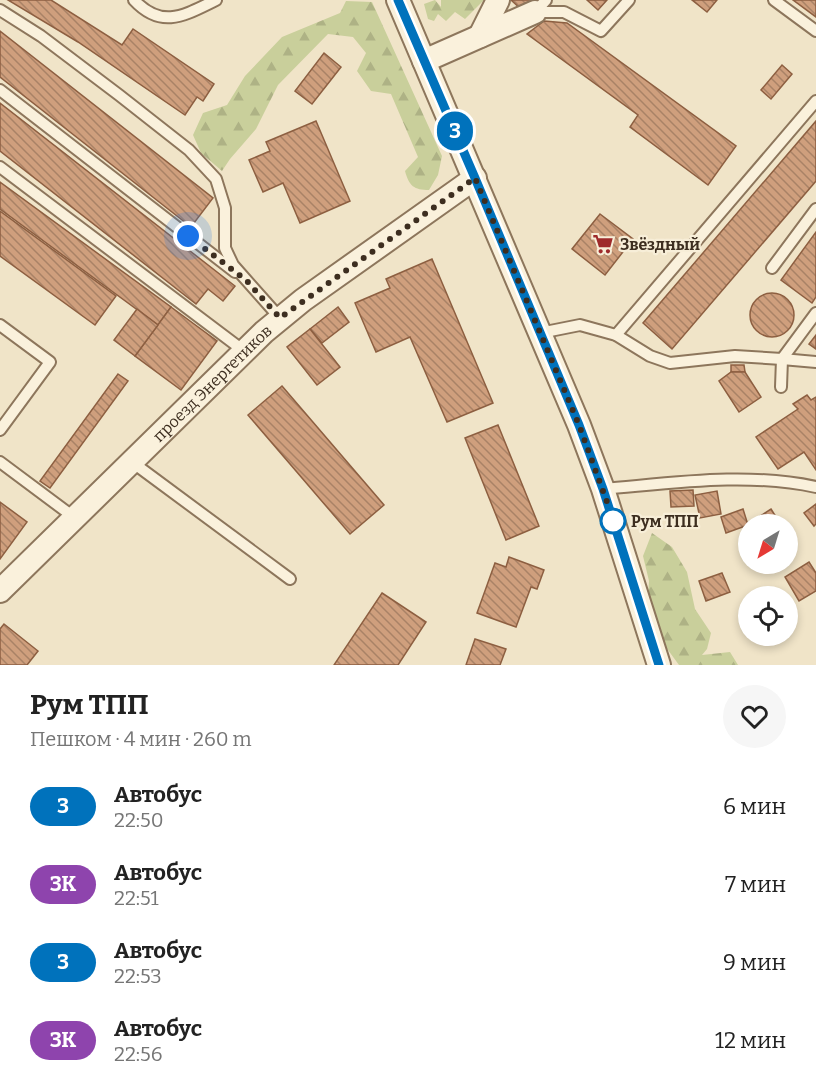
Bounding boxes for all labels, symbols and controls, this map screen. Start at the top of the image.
line badge: 3 [436,112,474,150]
text: 3 [449,118,461,144]
your location [173,221,203,251]
supermarket icon: Звёздный [591,232,615,256]
place label: Звёздный [620,235,700,254]
street label: проезд Энергетиков [149,321,275,446]
marker: Рум ТПП [600,508,626,534]
place label: Рум ТПП [631,512,699,531]
north arrow [738,514,798,574]
map controls [738,514,798,646]
button: locate [738,586,798,646]
button: heart [723,685,786,748]
text: Рум ТПП [30,688,149,721]
text: Пешком · 4 мин · 260 m [30,727,252,751]
text: Автобус [114,781,202,808]
text: 3 [57,793,69,819]
text: 6 мин [723,793,786,820]
text: 22:50 [114,808,163,832]
text: Автобус [114,859,202,886]
text: 3К [50,871,76,897]
text: 7 мин [725,871,786,898]
text: 22:51 [114,886,159,910]
text: Автобус [114,937,202,964]
text: 3 [57,949,69,975]
text: 9 мин [723,949,786,976]
text: 22:53 [114,964,162,988]
text: Автобус [114,1015,202,1042]
text: 3К [50,1027,76,1053]
text: 12 мин [715,1027,786,1054]
text: 22:56 [114,1042,162,1066]

